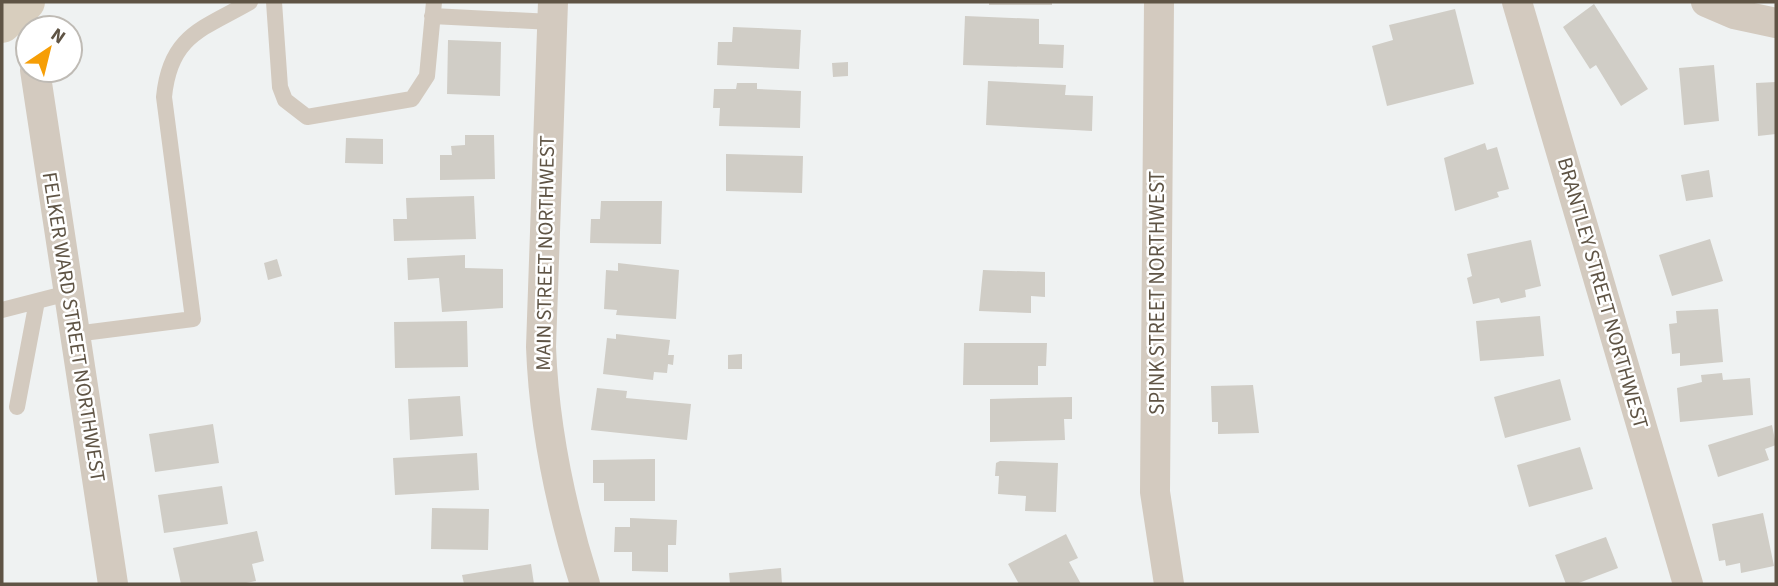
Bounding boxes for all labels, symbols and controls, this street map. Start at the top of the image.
north arrow [14,14,84,84]
text: N [45,22,71,51]
street label: MAIN STREET NORTHWEST [528,135,562,371]
street label: BRANTLEY STREET NORTHWEST [1550,154,1656,432]
street label: FELKER WARD STREET NORTHWEST [35,170,113,484]
street label: SPINK STREET NORTHWEST [1142,171,1172,415]

